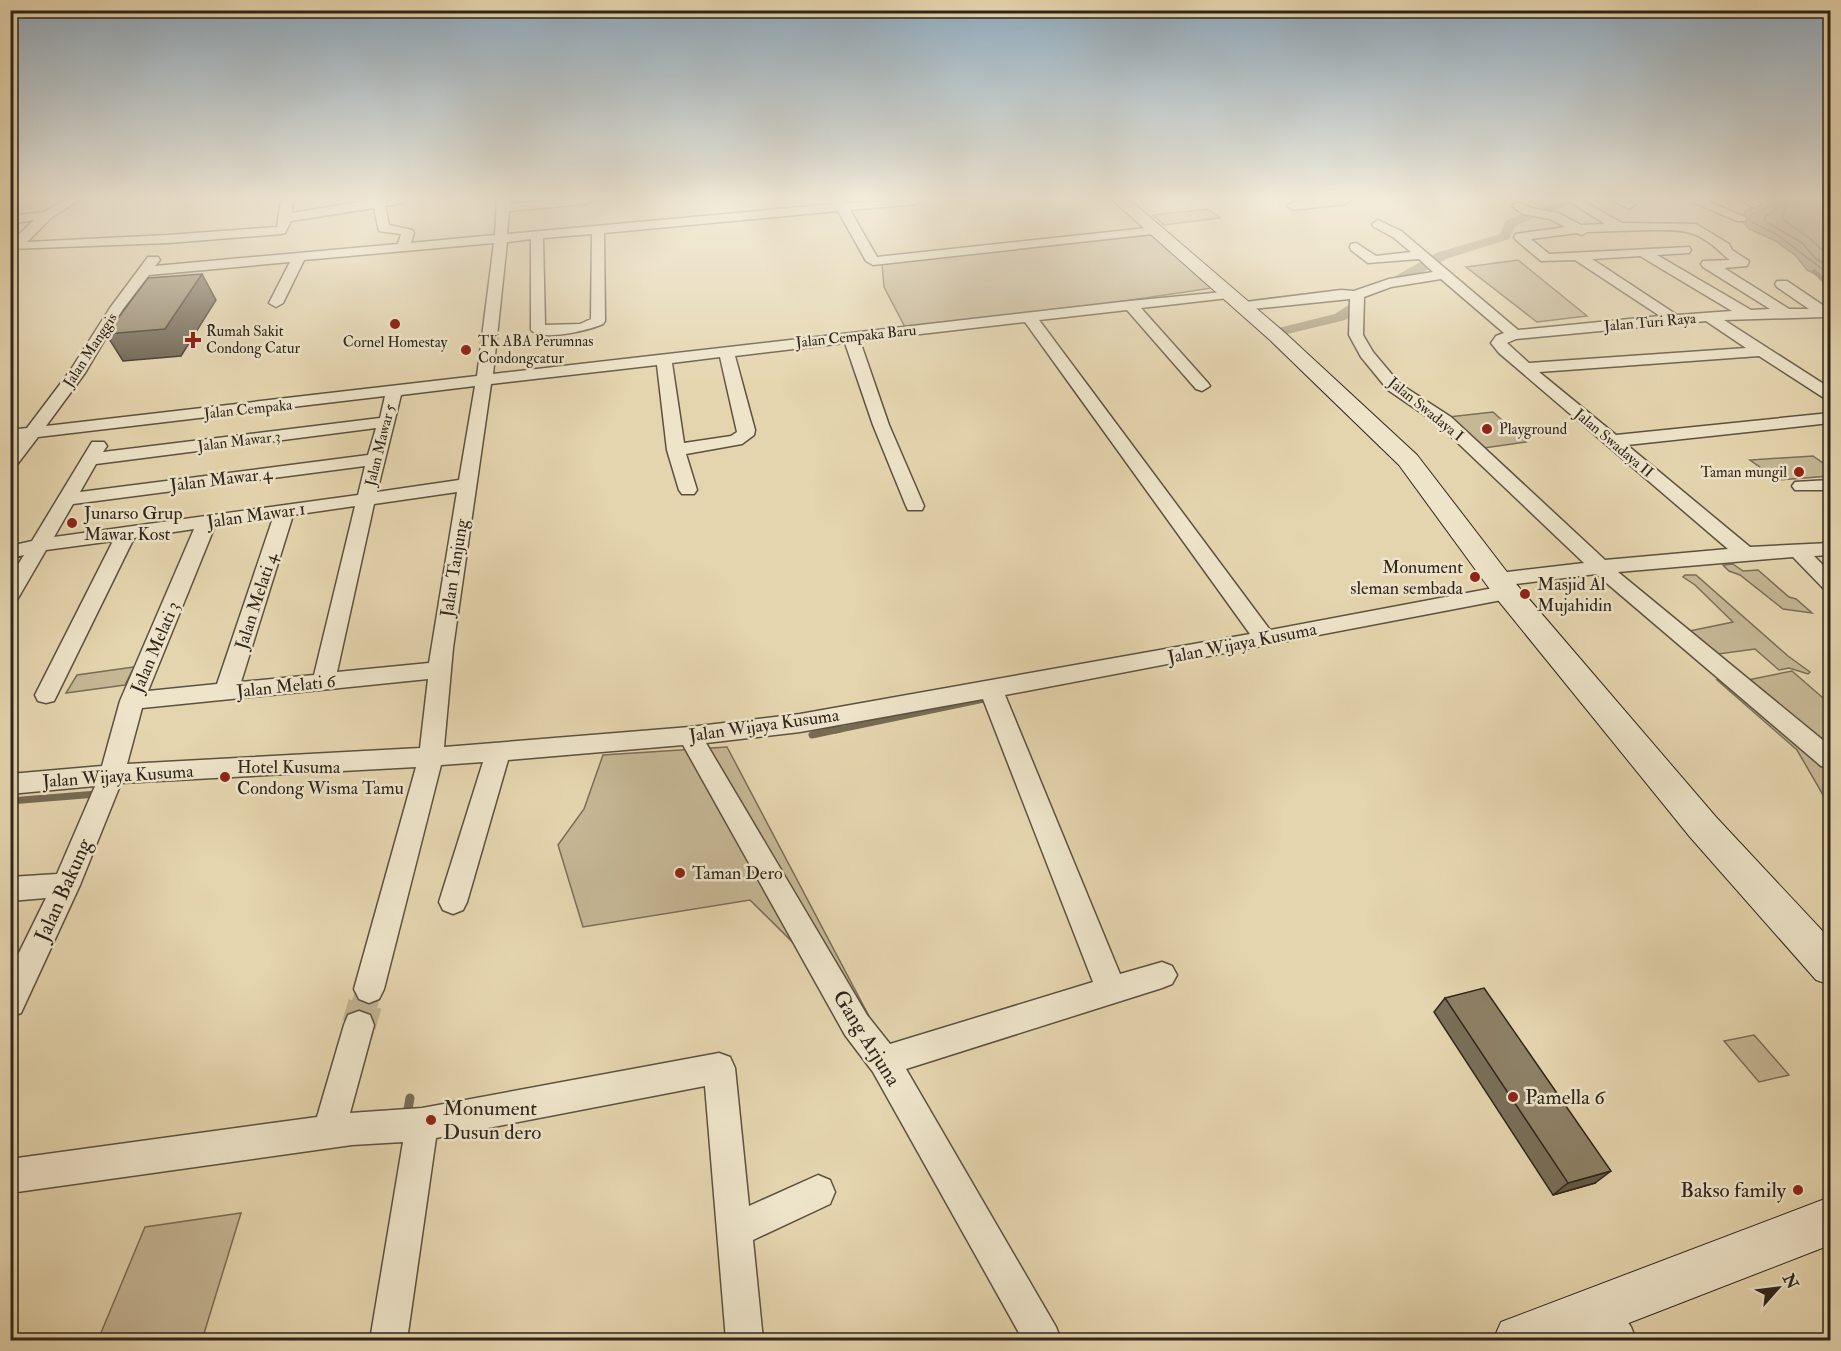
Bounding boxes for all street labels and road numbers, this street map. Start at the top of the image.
street label: Jalan Manggis [59,309,122,392]
street label: Jalan Turi Raya [1602,309,1698,337]
street label: Jalan Cempaka Baru [794,321,918,353]
street label: Jalan Swadaya I [1383,373,1467,446]
street label: Jalan Cempaka [202,395,294,425]
street label: Jalan Mawar 5 [361,402,401,489]
street label: Jalan Swadaya II [1569,404,1657,483]
street label: Jalan Mawar 3 [196,427,282,457]
street label: Jalan Mawar 4 [168,462,275,497]
street label: Jalan Mawar 1 [204,497,307,534]
street label: Jalan Tanjung [435,516,474,620]
street label: Jalan Melati 4 [230,549,283,653]
street label: Jalan Melati 3 [125,598,185,697]
street label: Jalan Wijaya Kusuma [1165,618,1319,669]
street label: Jalan Melati 6 [234,670,338,703]
street label: Jalan Wijaya Kusuma [687,703,841,748]
street label: Jalan Wijaya Kusuma [41,760,195,793]
street label: Jalan Bakung [28,834,98,947]
street label: Gang Arjuna [826,985,907,1092]

